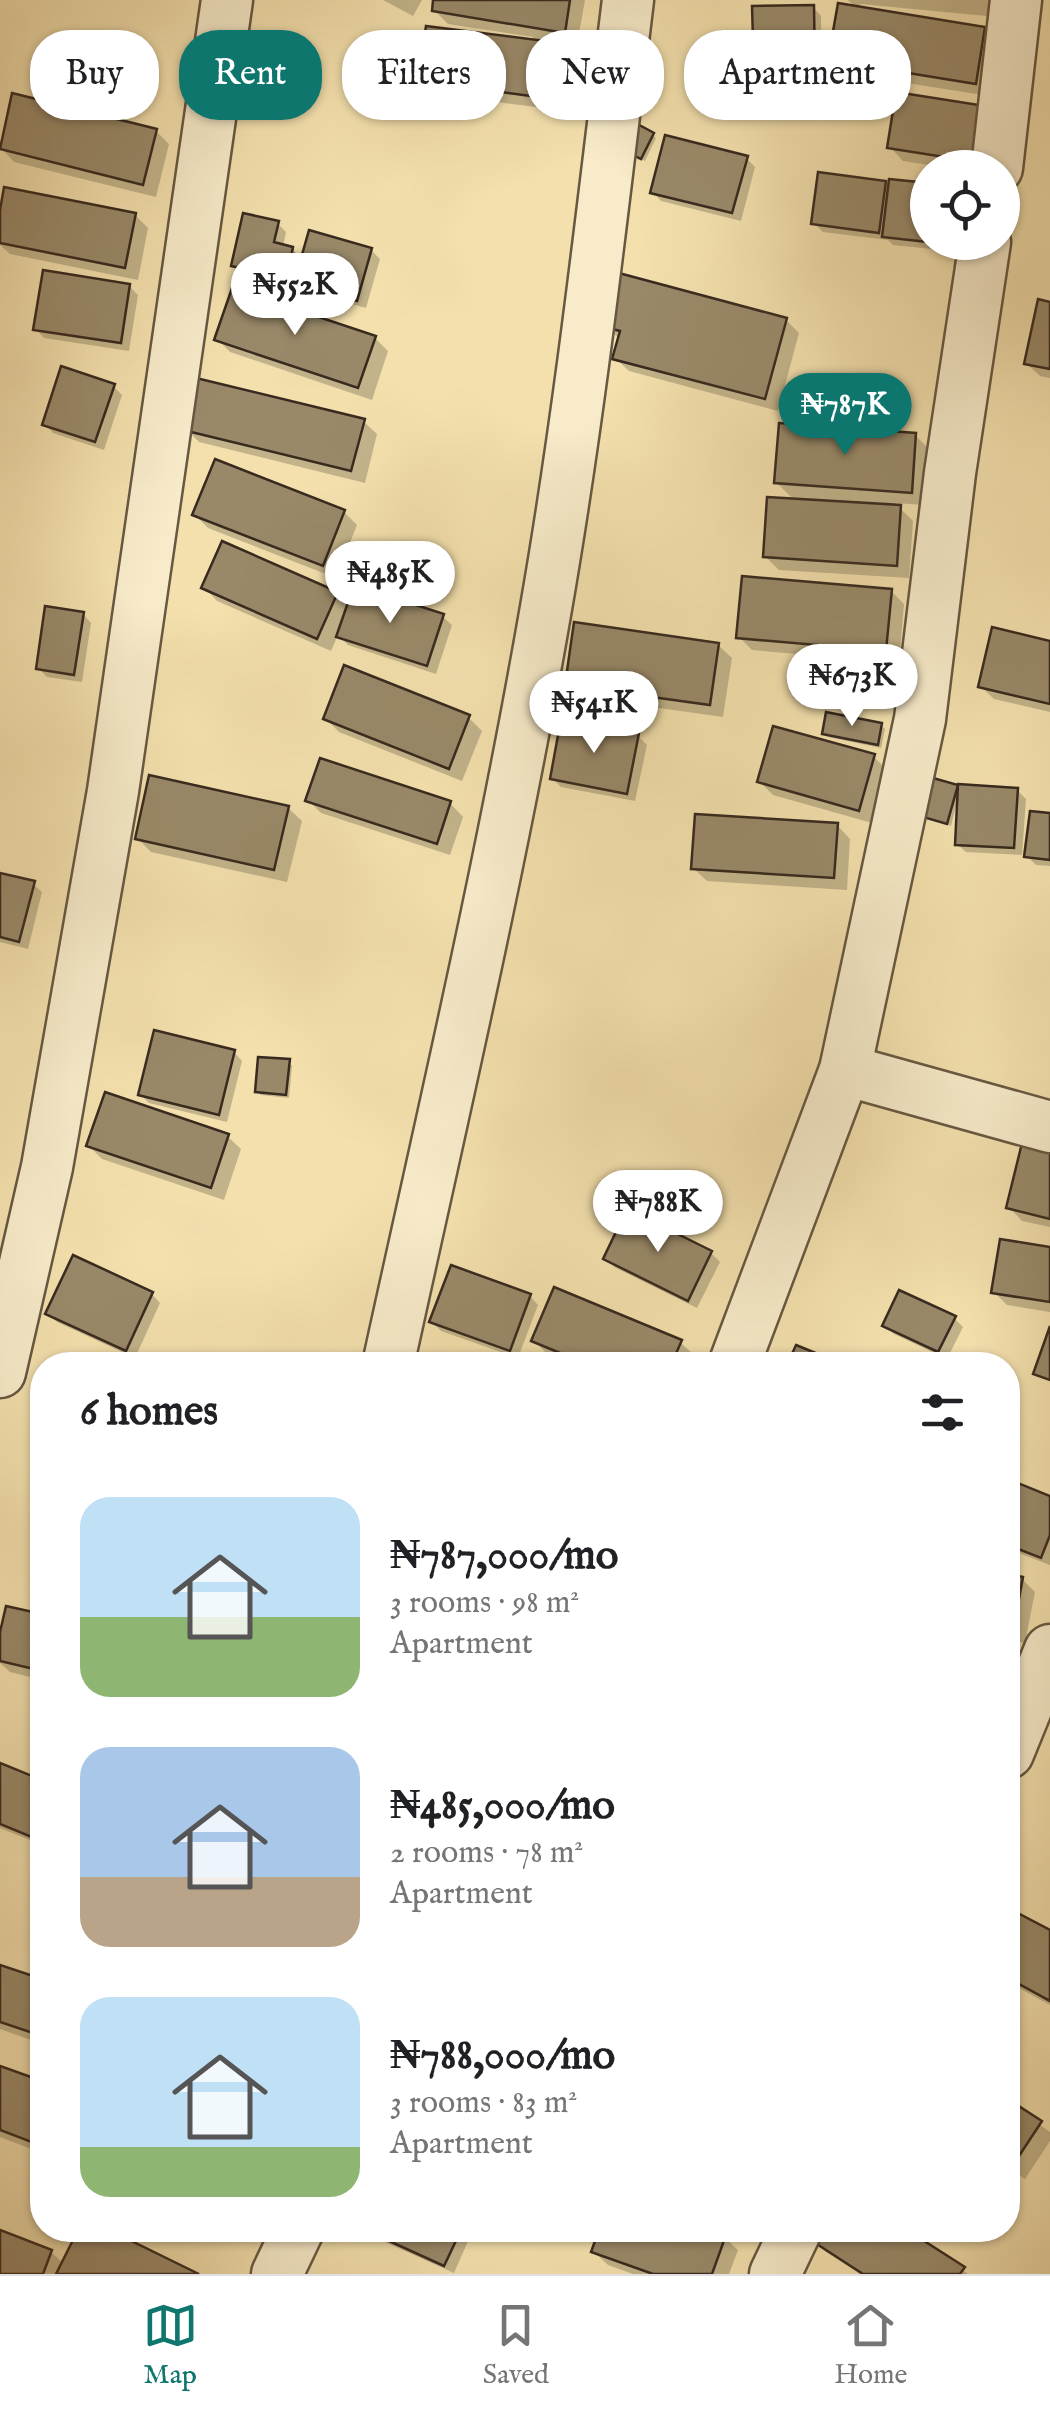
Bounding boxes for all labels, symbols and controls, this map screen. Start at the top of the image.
chip: Buy [30,30,159,120]
chip: Rent [179,30,322,120]
chip: Filters [342,30,506,120]
chip: New [526,30,664,120]
chip: Apartment [684,30,911,120]
map controls [910,150,1020,260]
button: locate [910,150,1020,260]
pin: ₦552K [225,253,365,338]
text: ₦552K [253,265,337,306]
pin: ₦787K [775,373,915,458]
text: ₦787K [801,385,889,426]
pin: ₦485K [320,541,460,626]
text: ₦485K [347,553,433,594]
pin: ₦673K [782,644,922,729]
text: ₦673K [809,656,895,697]
pin: ₦541K [524,671,664,756]
text: ₦541K [551,683,637,724]
pin: ₦788K [588,1170,728,1255]
text: ₦788K [615,1182,701,1223]
icon: filters [915,1385,970,1440]
text: 6 homes [80,1386,218,1439]
text: ₦787,000/mo [390,1530,618,1583]
icon: home [160,1537,280,1657]
text: 3 rooms · 98 m² [390,1583,579,1624]
text: Apartment [390,1624,533,1665]
text: ₦485,000/mo [390,1780,615,1833]
icon: home [160,1787,280,1907]
text: 2 rooms · 78 m² [390,1833,583,1874]
text: Apartment [390,1874,533,1915]
text: ₦788,000/mo [390,2030,615,2083]
icon: home [160,2037,280,2157]
text: 3 rooms · 83 m² [390,2083,577,2124]
text: Apartment [390,2124,533,2165]
tab: Map [143,2298,198,2393]
tab: Saved [483,2298,549,2393]
tab: Home [834,2298,907,2393]

